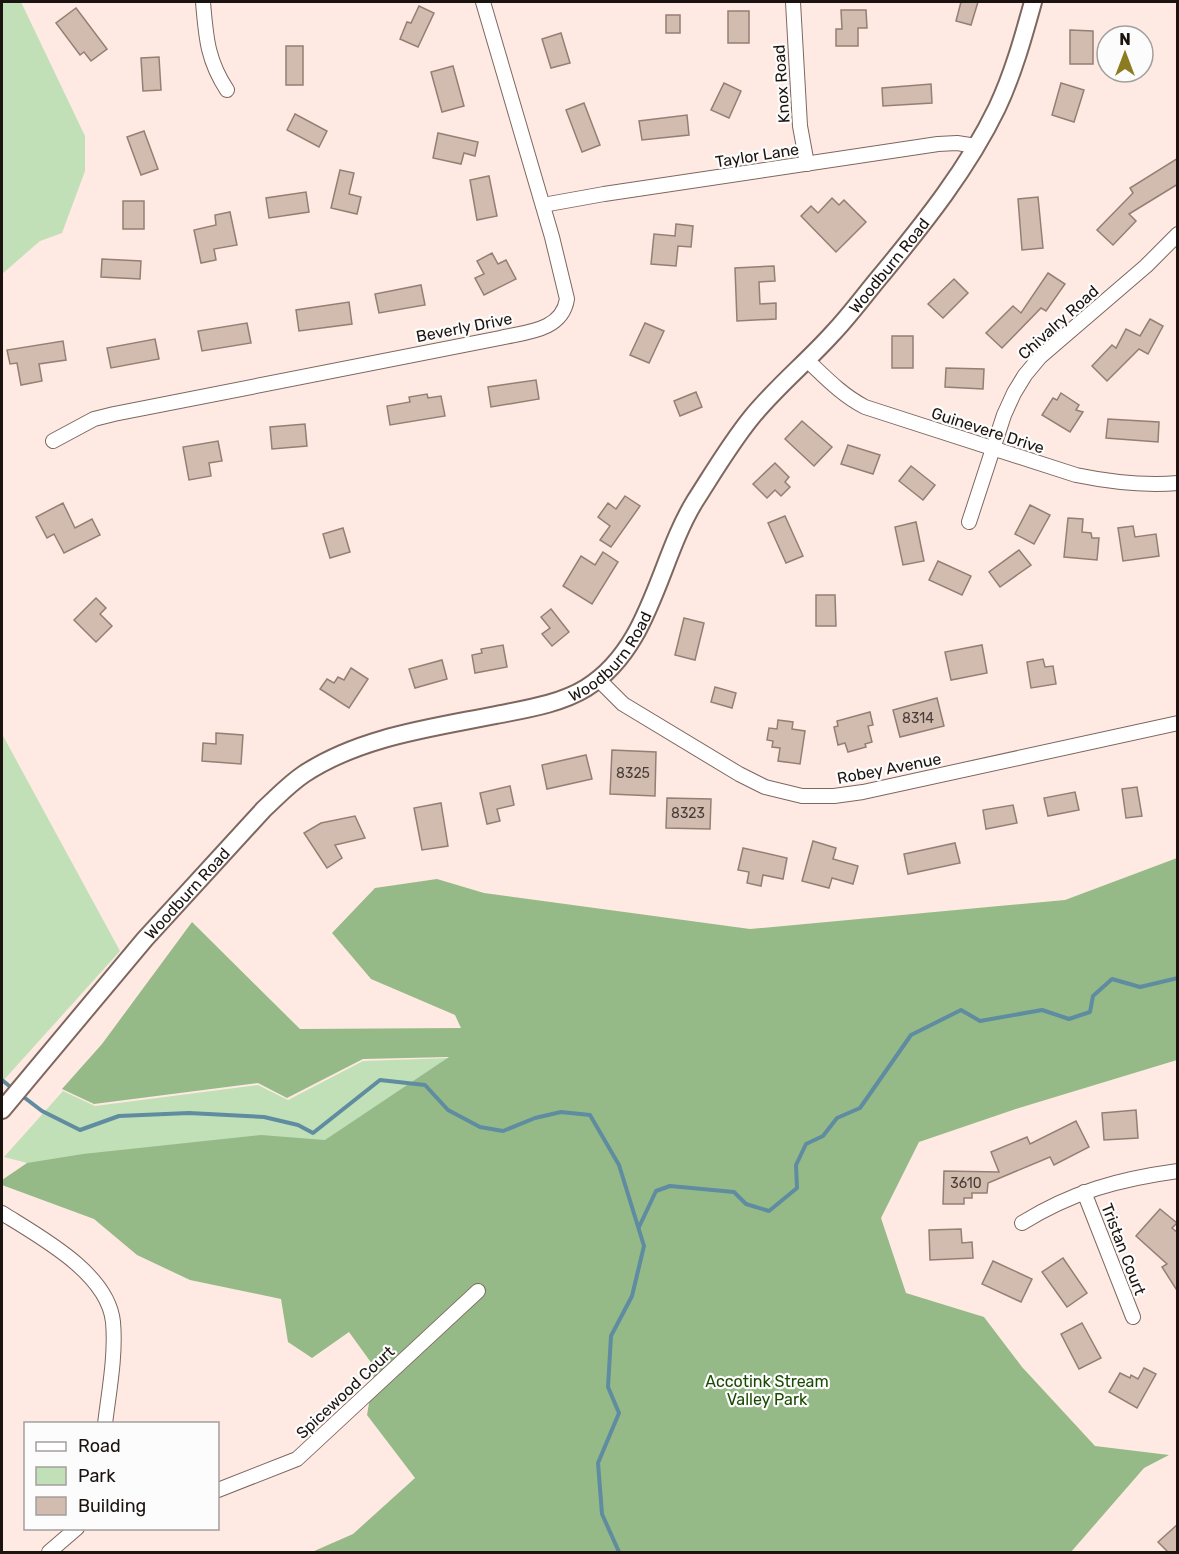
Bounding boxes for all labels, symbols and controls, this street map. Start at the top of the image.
north arrow [1095,24,1155,84]
text: N [1119,30,1131,49]
street label: Knox Road [769,44,794,124]
street label: Taylor Lane [714,139,800,171]
street label: Woodburn Road [845,214,934,317]
street label: Chivalry Road [1014,281,1103,364]
street label: Beverly Drive [414,309,514,346]
street label: Guinevere Drive [929,403,1047,458]
street label: Woodburn Road [566,608,656,706]
house number: 8314 [902,710,934,727]
street label: Robey Avenue [835,749,943,788]
house number: 8325 [616,765,650,782]
house number: 8323 [671,805,705,822]
street label: Woodburn Road [141,844,234,943]
house number: 3610 [950,1175,982,1192]
street label: Tristan Court [1097,1201,1150,1298]
street label: Spicewood Court [292,1342,398,1443]
park label: Accotink Stream Valley Park [705,1372,829,1409]
legend [24,1422,219,1530]
text: Road [78,1435,121,1457]
text: Park [78,1465,116,1487]
text: Building [78,1495,146,1517]

